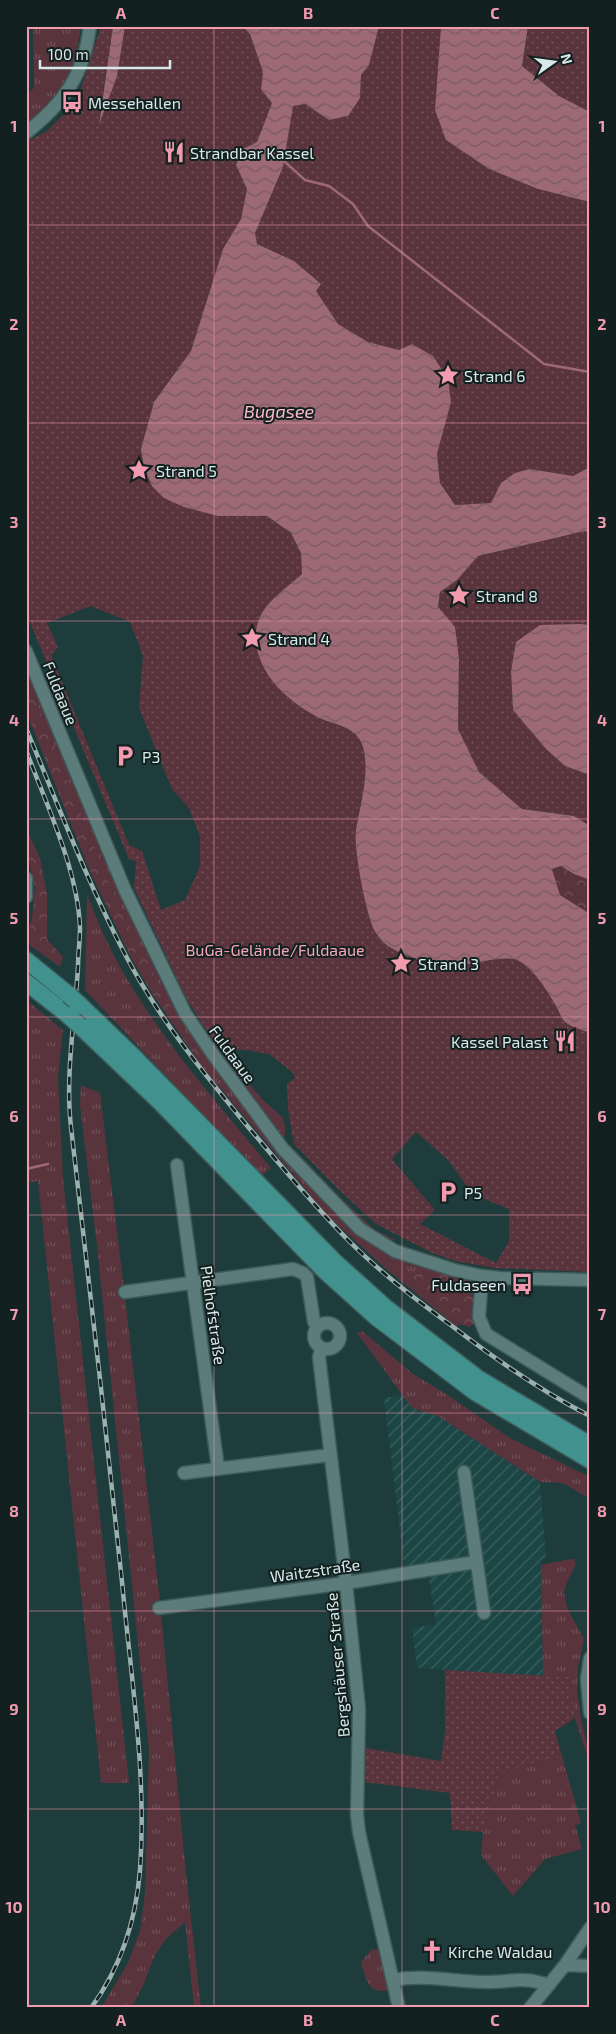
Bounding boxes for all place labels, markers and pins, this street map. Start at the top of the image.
bus stop icon: Messehallen [59,89,85,115]
place label: Messehallen [88,93,181,112]
restaurant icon: Strandbar Kassel [161,139,187,165]
place label: Strandbar Kassel [190,143,314,162]
place icon: Strand 6 [435,362,461,388]
place label: Strand 6 [464,366,525,385]
place icon: Strand 5 [126,457,152,483]
place label: Strand 5 [156,461,217,480]
place icon: Strand 8 [446,582,472,608]
place label: Strand 8 [476,586,538,605]
place icon: Strand 4 [239,625,265,651]
place label: Strand 4 [268,629,330,648]
parking icon: P3 [112,743,138,769]
place label: P3 [142,747,160,766]
place icon: Strand 3 [388,950,414,976]
place label: Strand 3 [418,954,479,973]
restaurant icon: Kassel Palast [552,1028,578,1054]
place label: Kassel Palast [451,1032,548,1051]
parking icon: P5 [435,1179,461,1205]
place label: P5 [464,1183,482,1202]
bus stop icon: Fuldaseen [509,1271,535,1297]
place label: Fuldaseen [431,1275,506,1294]
church icon: Kirche Waldau [419,1938,445,1964]
place label: Kirche Waldau [448,1942,552,1961]

